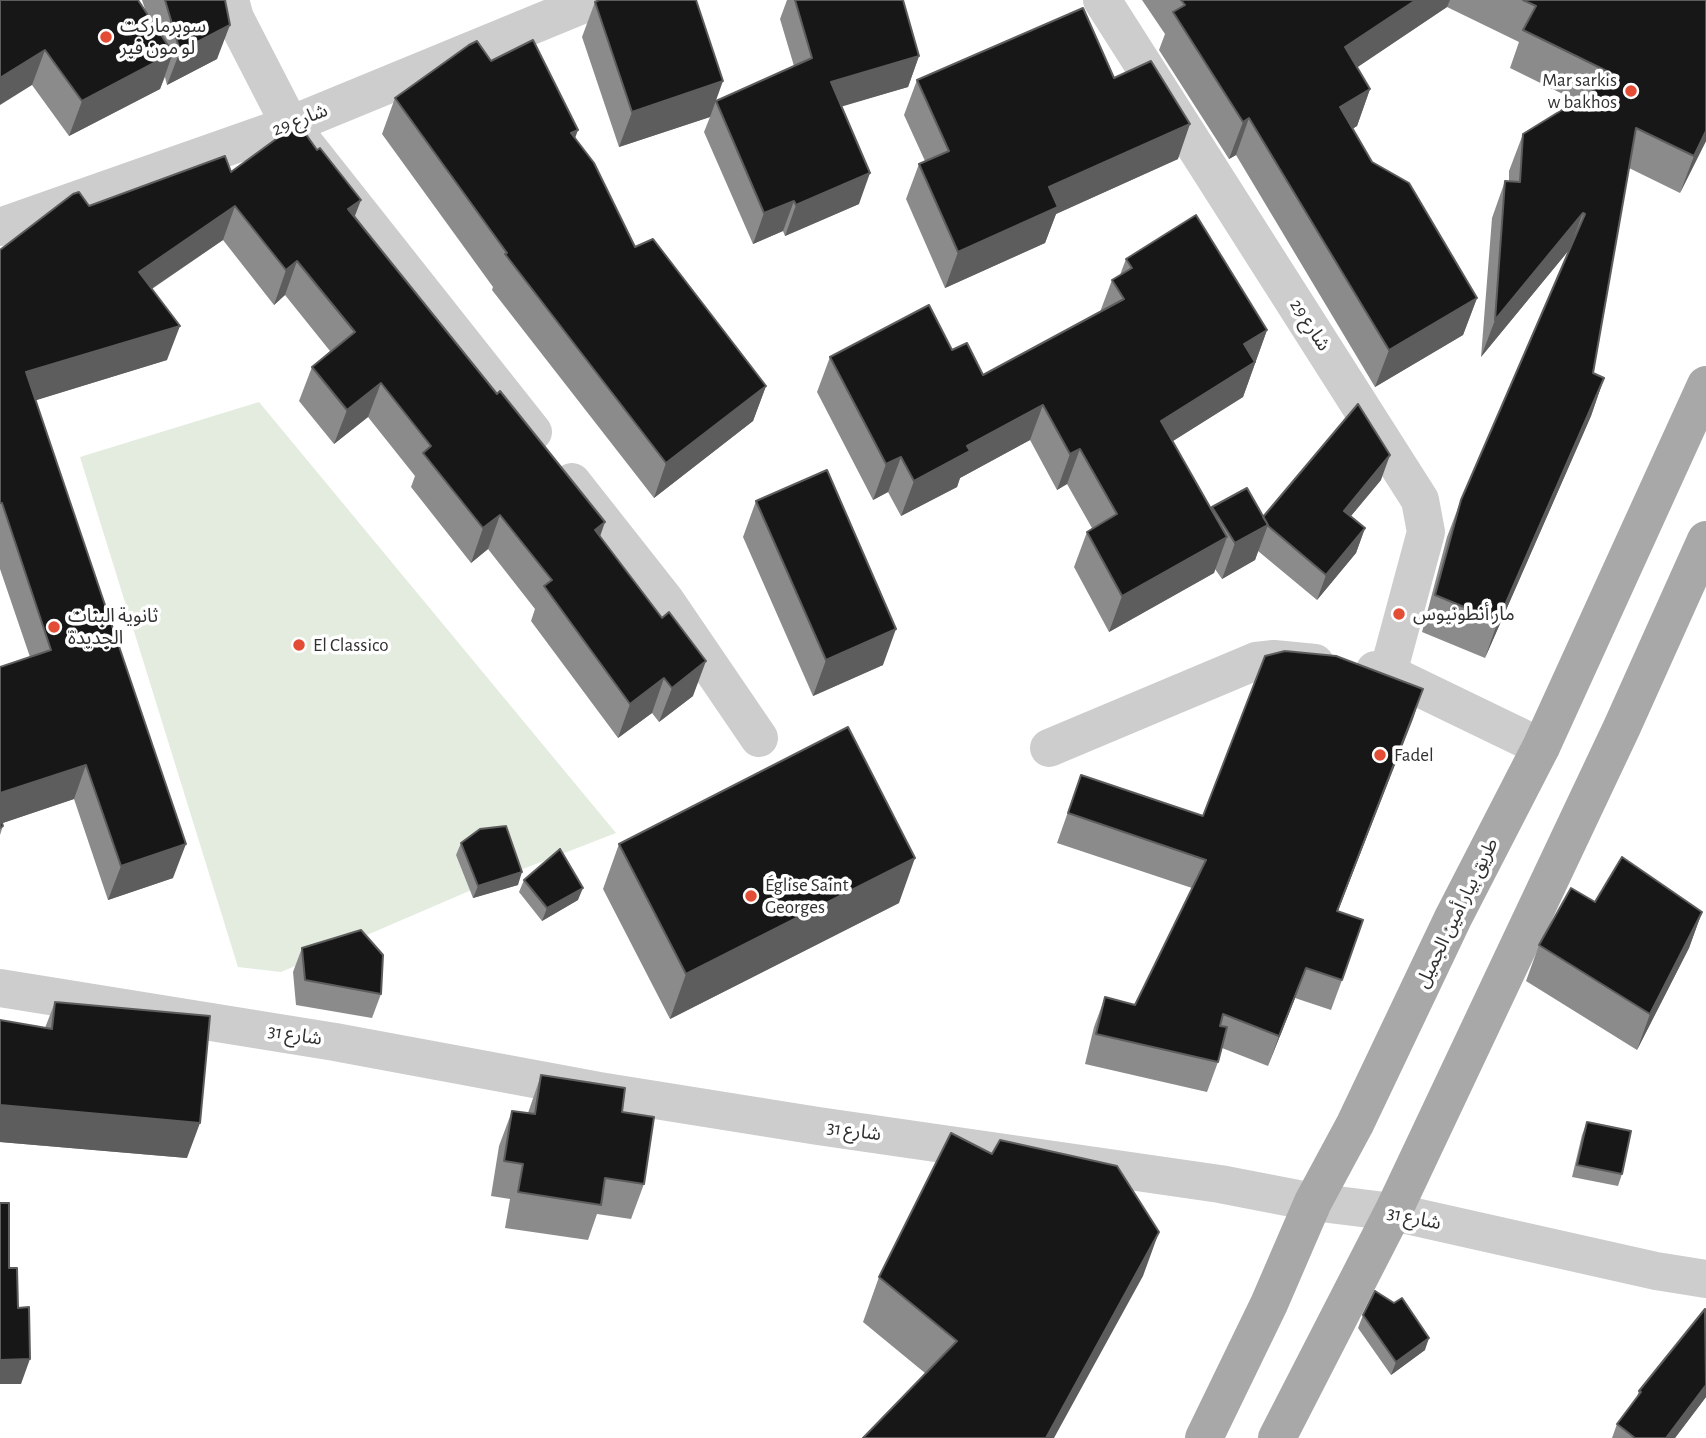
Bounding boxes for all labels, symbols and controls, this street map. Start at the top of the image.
place label: سوبرماركت لو مون فير [120,15,206,59]
marker: سوبرماركت لو مون فير [98,29,114,45]
place label: Mar sarkis w bakhos [1542,69,1617,113]
marker: Mar sarkis w bakhos [1623,83,1639,99]
street label: شارع 29 [269,99,331,141]
street label: شارع 29 [1285,295,1335,355]
place label: مار أنطونيوس [1413,603,1515,625]
place label: ثانوية البنات الجديدة [68,605,158,649]
marker: مار أنطونيوس [1391,606,1407,622]
marker: ثانوية البنات الجديدة [46,619,62,635]
place label: El Classico [313,634,389,656]
marker: El Classico [291,637,307,653]
place label: Fadel [1394,744,1434,766]
marker: Fadel [1372,747,1388,763]
street label: طريق بيار أمين الجميل [1411,834,1503,992]
place label: Église Saint Georges [765,874,849,918]
marker: Église Saint Georges [743,888,759,904]
street label: شارع 31 [266,1019,324,1051]
street label: شارع 31 [825,1116,883,1146]
street label: شارع 31 [1385,1201,1443,1235]

